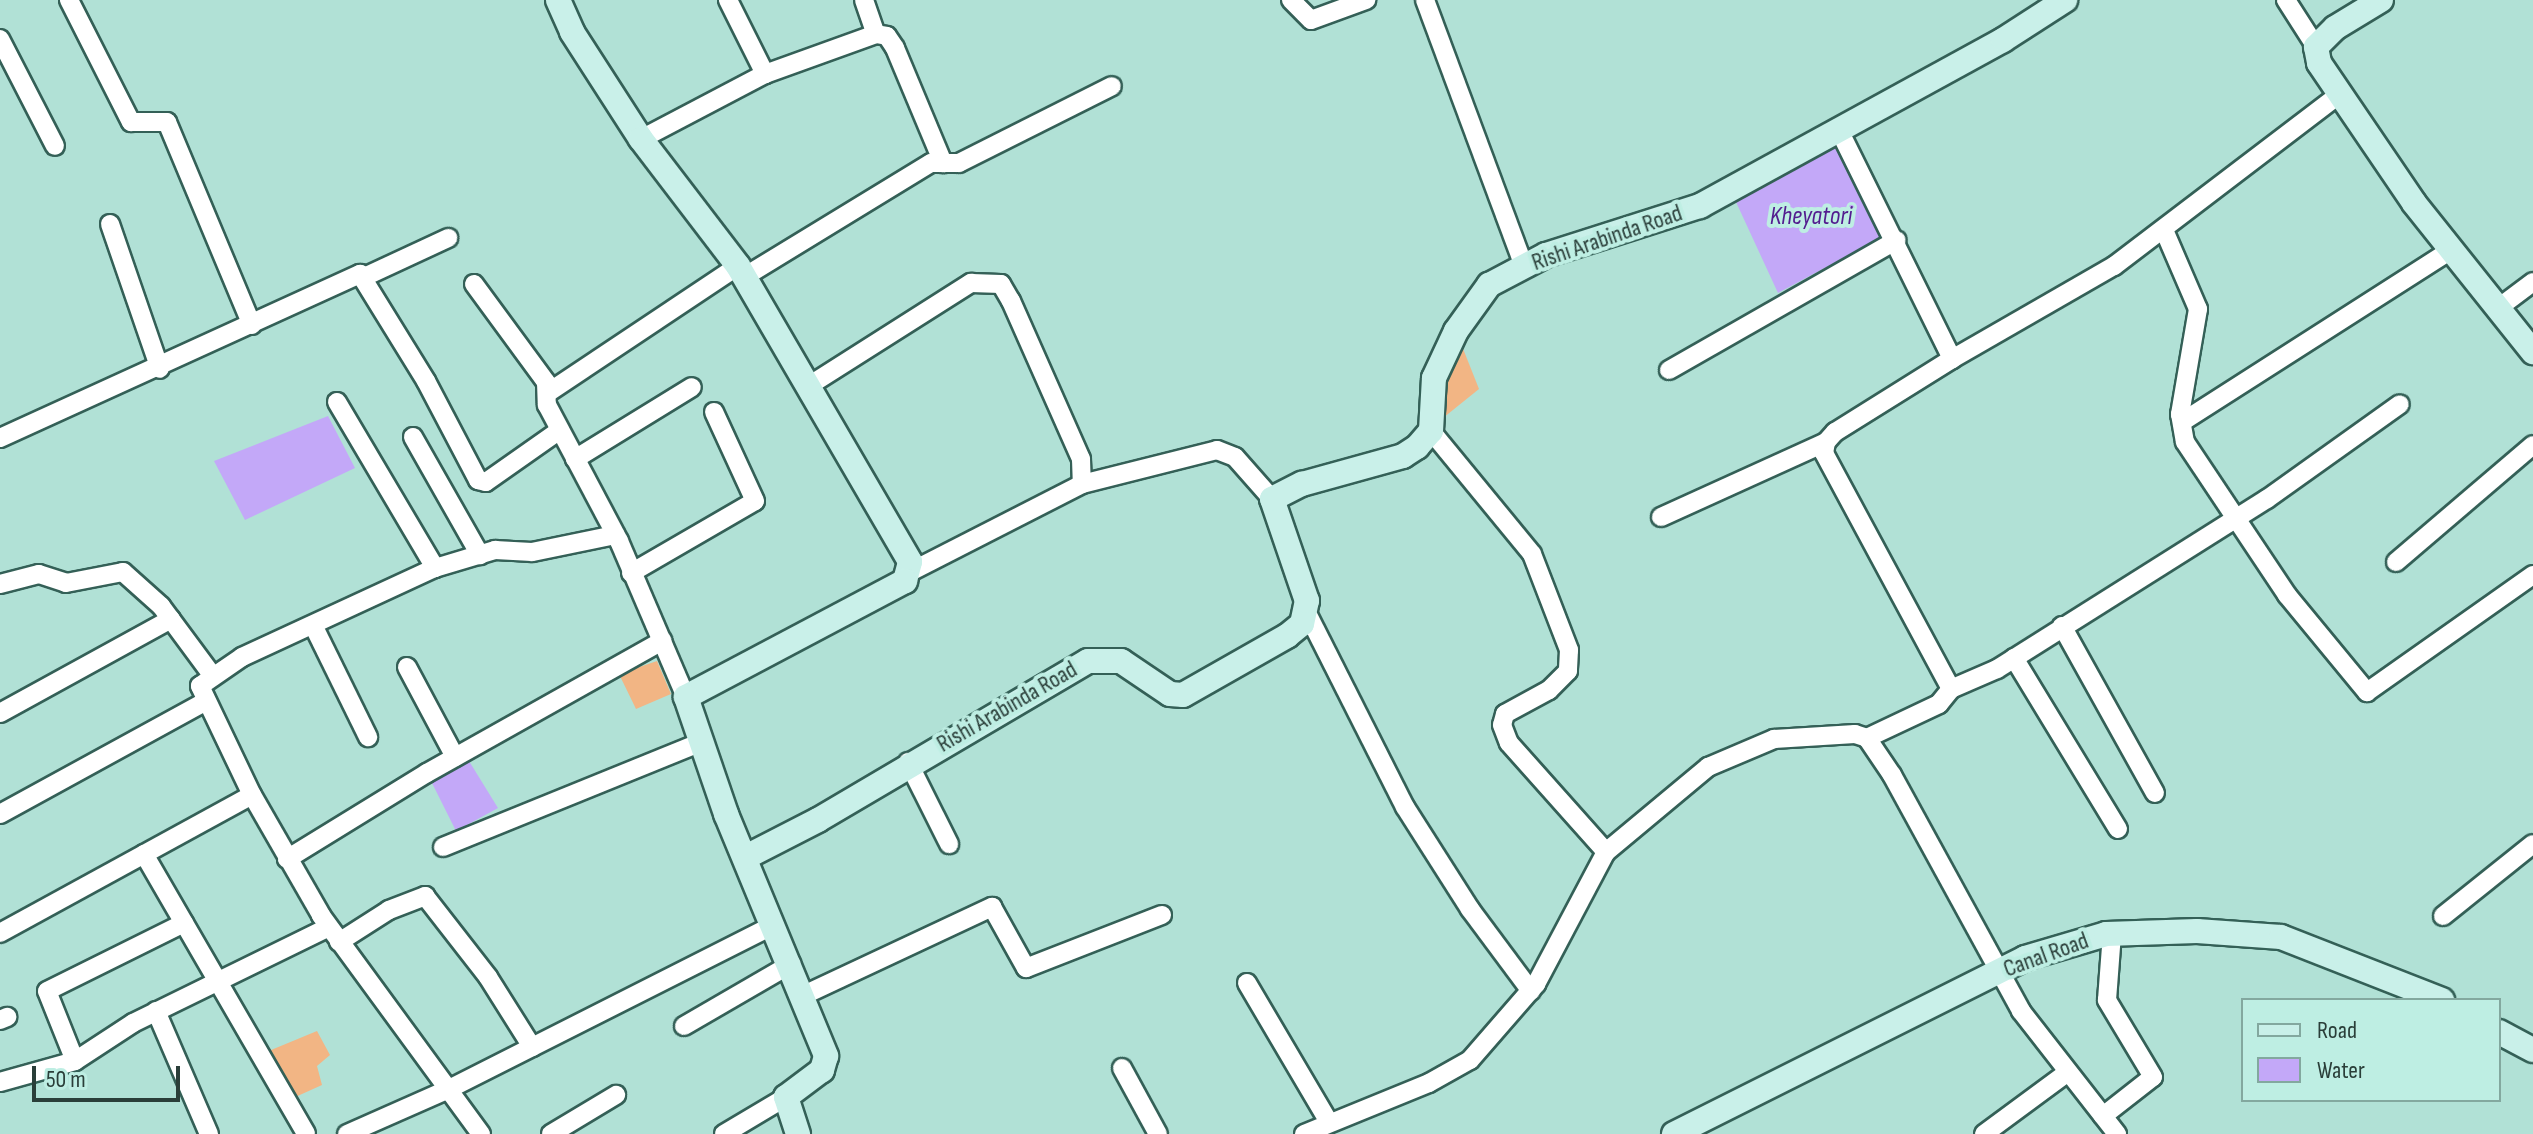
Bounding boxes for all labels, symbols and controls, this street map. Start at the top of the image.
street label: Rishi Arabinda Road [1528,199,1686,277]
water label: Kheyatori [1770,201,1852,233]
street label: Rishi Arabinda Road [932,655,1082,759]
street label: Canal Road [2000,926,2092,984]
legend [2241,998,2501,1102]
text: Road [2317,1016,2357,1045]
scale bar [36,1050,184,1100]
text: Water [2317,1056,2365,1085]
text: 50 m [46,1065,86,1094]

